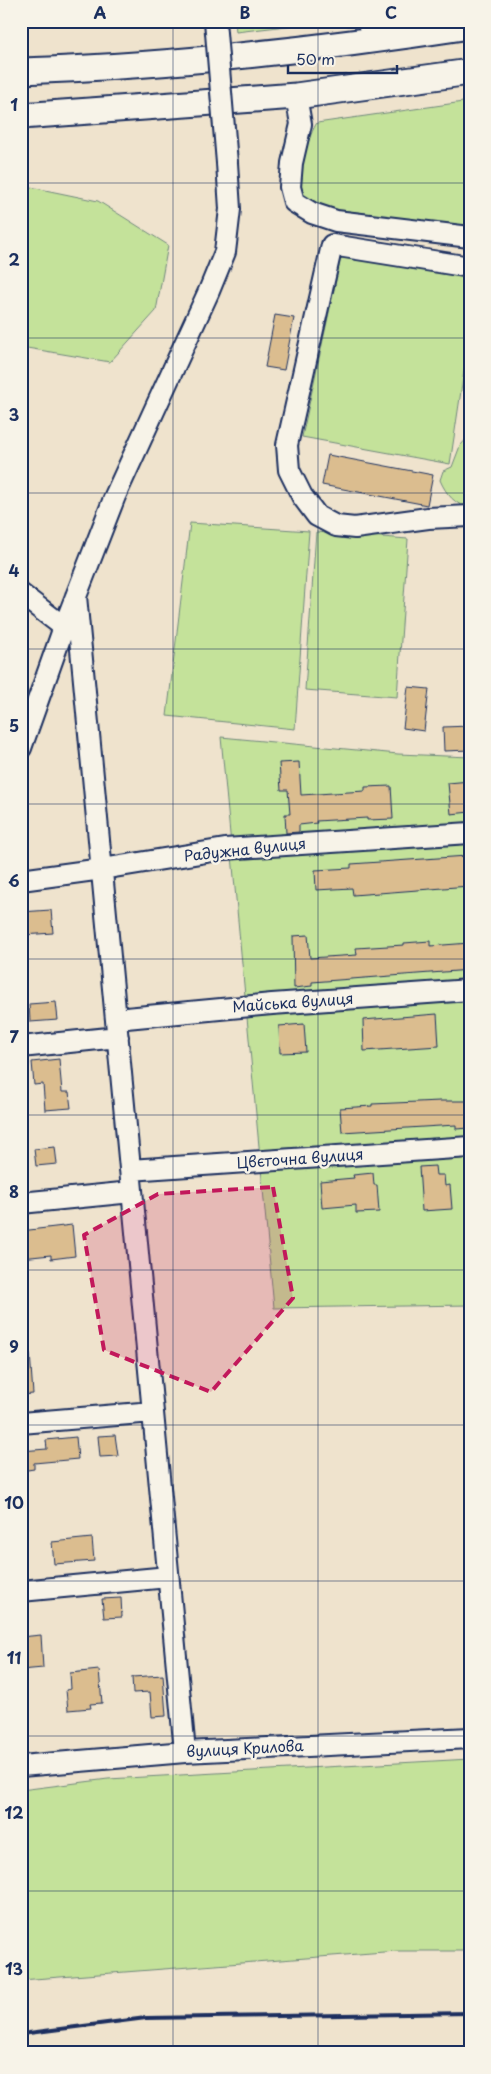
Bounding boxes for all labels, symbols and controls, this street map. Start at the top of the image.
text: A [94,0,107,24]
text: B [240,0,251,24]
text: C [385,0,397,24]
scale bar [288,42,397,74]
text: 50 m [296,47,335,70]
text: 1 [10,92,18,116]
text: 2 [8,247,20,271]
text: 3 [9,402,19,426]
text: 4 [9,558,20,582]
text: 5 [9,713,19,737]
street label: Радужна вулиця [183,831,307,866]
text: 6 [8,868,20,892]
street label: Майська вулиця [232,986,354,1017]
text: 7 [9,1024,19,1048]
street label: Цвєточна вулиця [236,1142,364,1173]
text: 8 [9,1179,19,1203]
text: 9 [9,1334,19,1358]
text: 10 [4,1490,24,1514]
text: 11 [7,1645,21,1669]
street label: вулиця Крилова [186,1733,305,1762]
text: 12 [5,1800,23,1824]
text: 13 [5,1956,23,1980]

